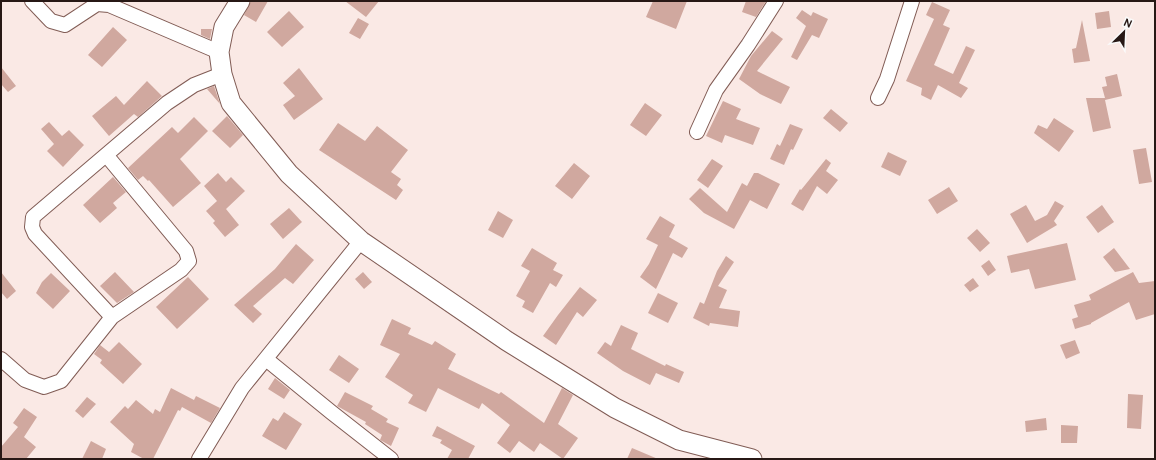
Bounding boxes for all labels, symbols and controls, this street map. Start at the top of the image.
north arrow [1104,12,1144,52]
text: N [1121,16,1134,32]

